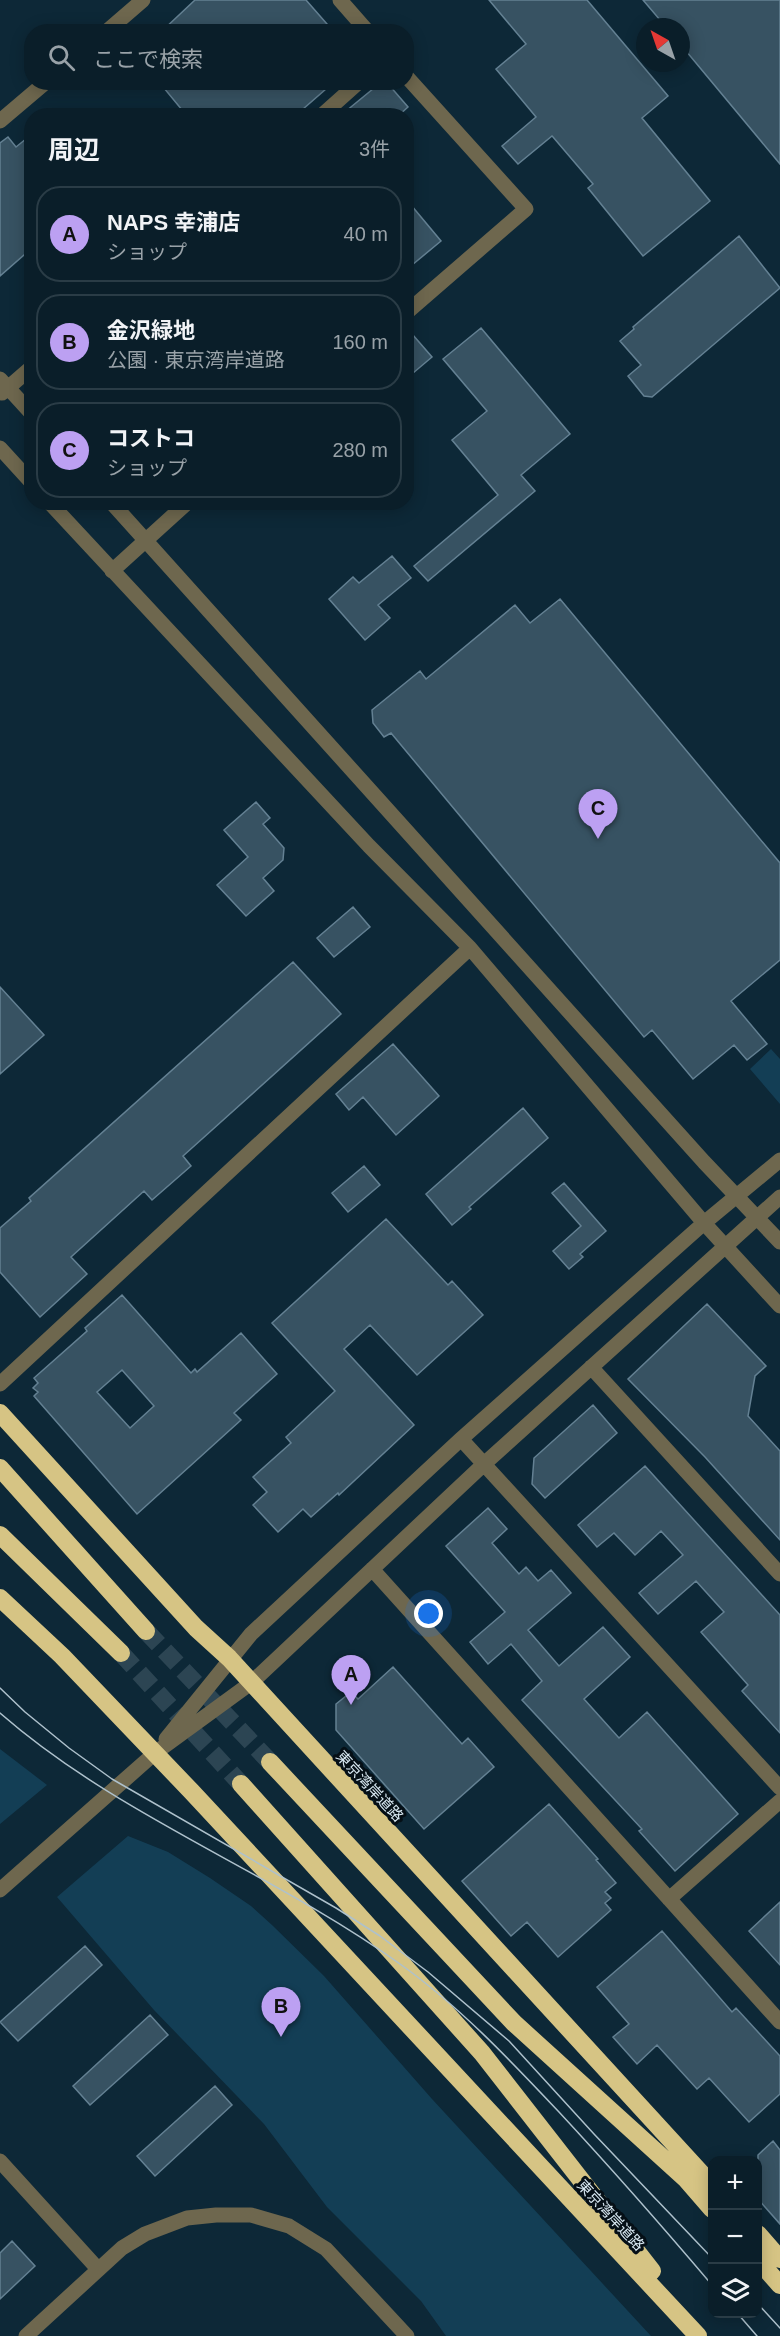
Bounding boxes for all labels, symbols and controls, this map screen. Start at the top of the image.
north arrow [636,18,690,72]
search box [24,24,414,90]
icon: search [45,41,78,74]
text: ここで検索 [93,47,203,72]
text: 周辺 [48,135,100,165]
text: 3件 [359,138,390,160]
text: NAPS 幸浦店 [107,210,240,235]
text: A [62,223,77,245]
text: 40 m [344,223,388,245]
text: ショップ [107,241,187,263]
text: 金沢緑地 [107,318,195,343]
text: B [62,331,77,353]
text: 160 m [332,331,388,353]
text: 公園 · 東京湾岸道路 [107,349,285,371]
text: コストコ [107,426,195,451]
text: C [62,439,77,461]
text: 280 m [332,439,388,461]
text: ショップ [107,457,187,479]
pin: C [578,790,618,839]
your location [414,1599,443,1628]
pin: A [332,1656,370,1705]
street label: 東京湾岸道路 [333,1747,407,1825]
pin: B [262,1988,300,2037]
map controls [708,2156,762,2318]
button: + [708,2156,762,2210]
street label: 東京湾岸道路 [574,2176,648,2254]
button: − [708,2210,762,2264]
button: layers [708,2264,762,2318]

